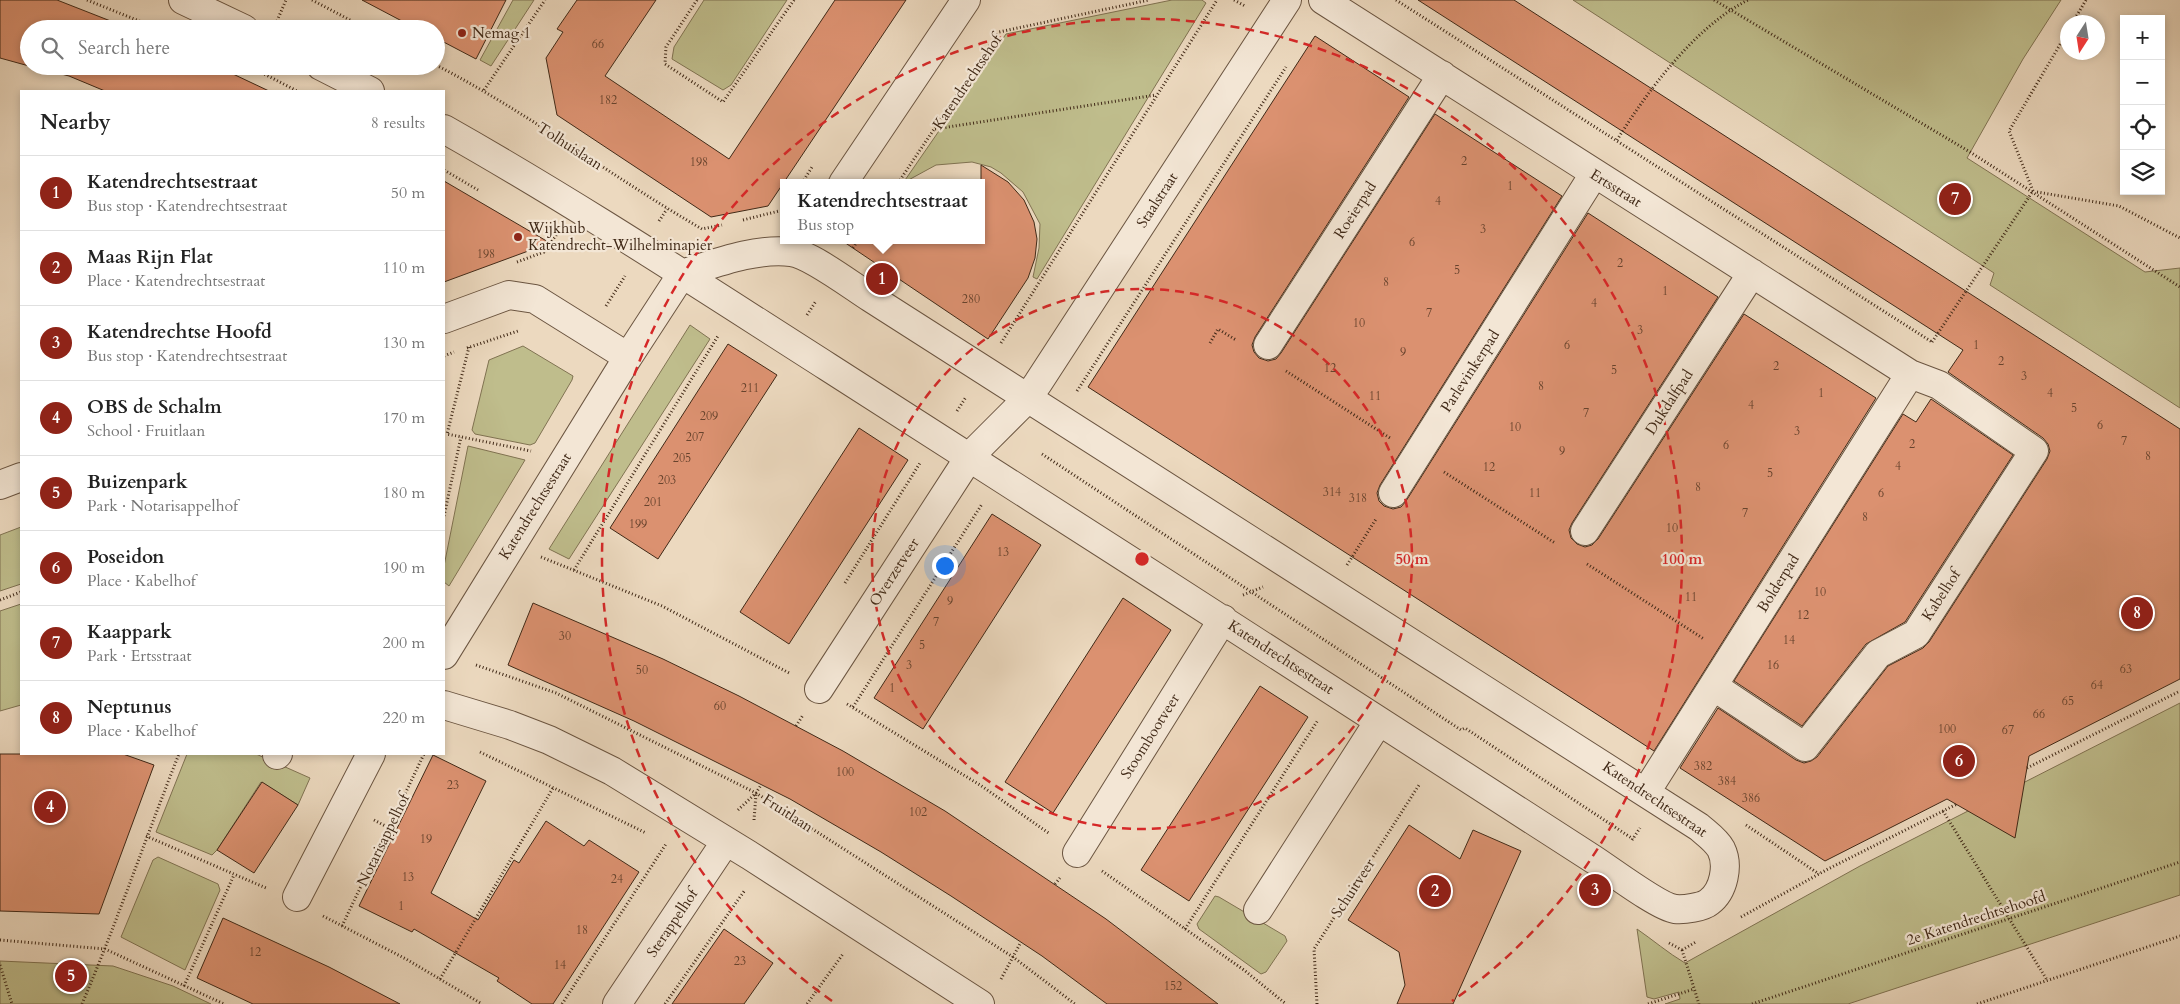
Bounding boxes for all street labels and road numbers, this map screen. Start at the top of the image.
street label: Katendrechtsehof [928,29,1008,133]
street label: Tolhuislaan [534,117,607,175]
street label: Ertsstraat [1586,164,1646,212]
street label: Staalstraat [1132,168,1182,231]
street label: Roeierpad [1329,178,1381,242]
street label: Parlevinkerpad [1436,326,1504,416]
street label: Dukdalfpad [1641,366,1697,438]
street label: Katendrechtsestraat [494,449,576,563]
street label: Overzetveer [864,534,924,610]
street label: Bolderpad [1752,550,1804,616]
street label: Kabelhof [1917,564,1966,624]
street label: Katendrechtsestraat [1224,615,1338,699]
street label: Stoombootveer [1116,689,1184,782]
street label: Katendrechtsestraat [1599,756,1712,842]
street label: Notarisappelhof [352,788,415,890]
street label: Fruitlaan [759,789,818,837]
street label: Schuitveer [1327,854,1380,921]
street label: Sterappelhof [642,883,704,961]
street label: 2e Katendrechtsehoofd [1904,886,2048,950]

